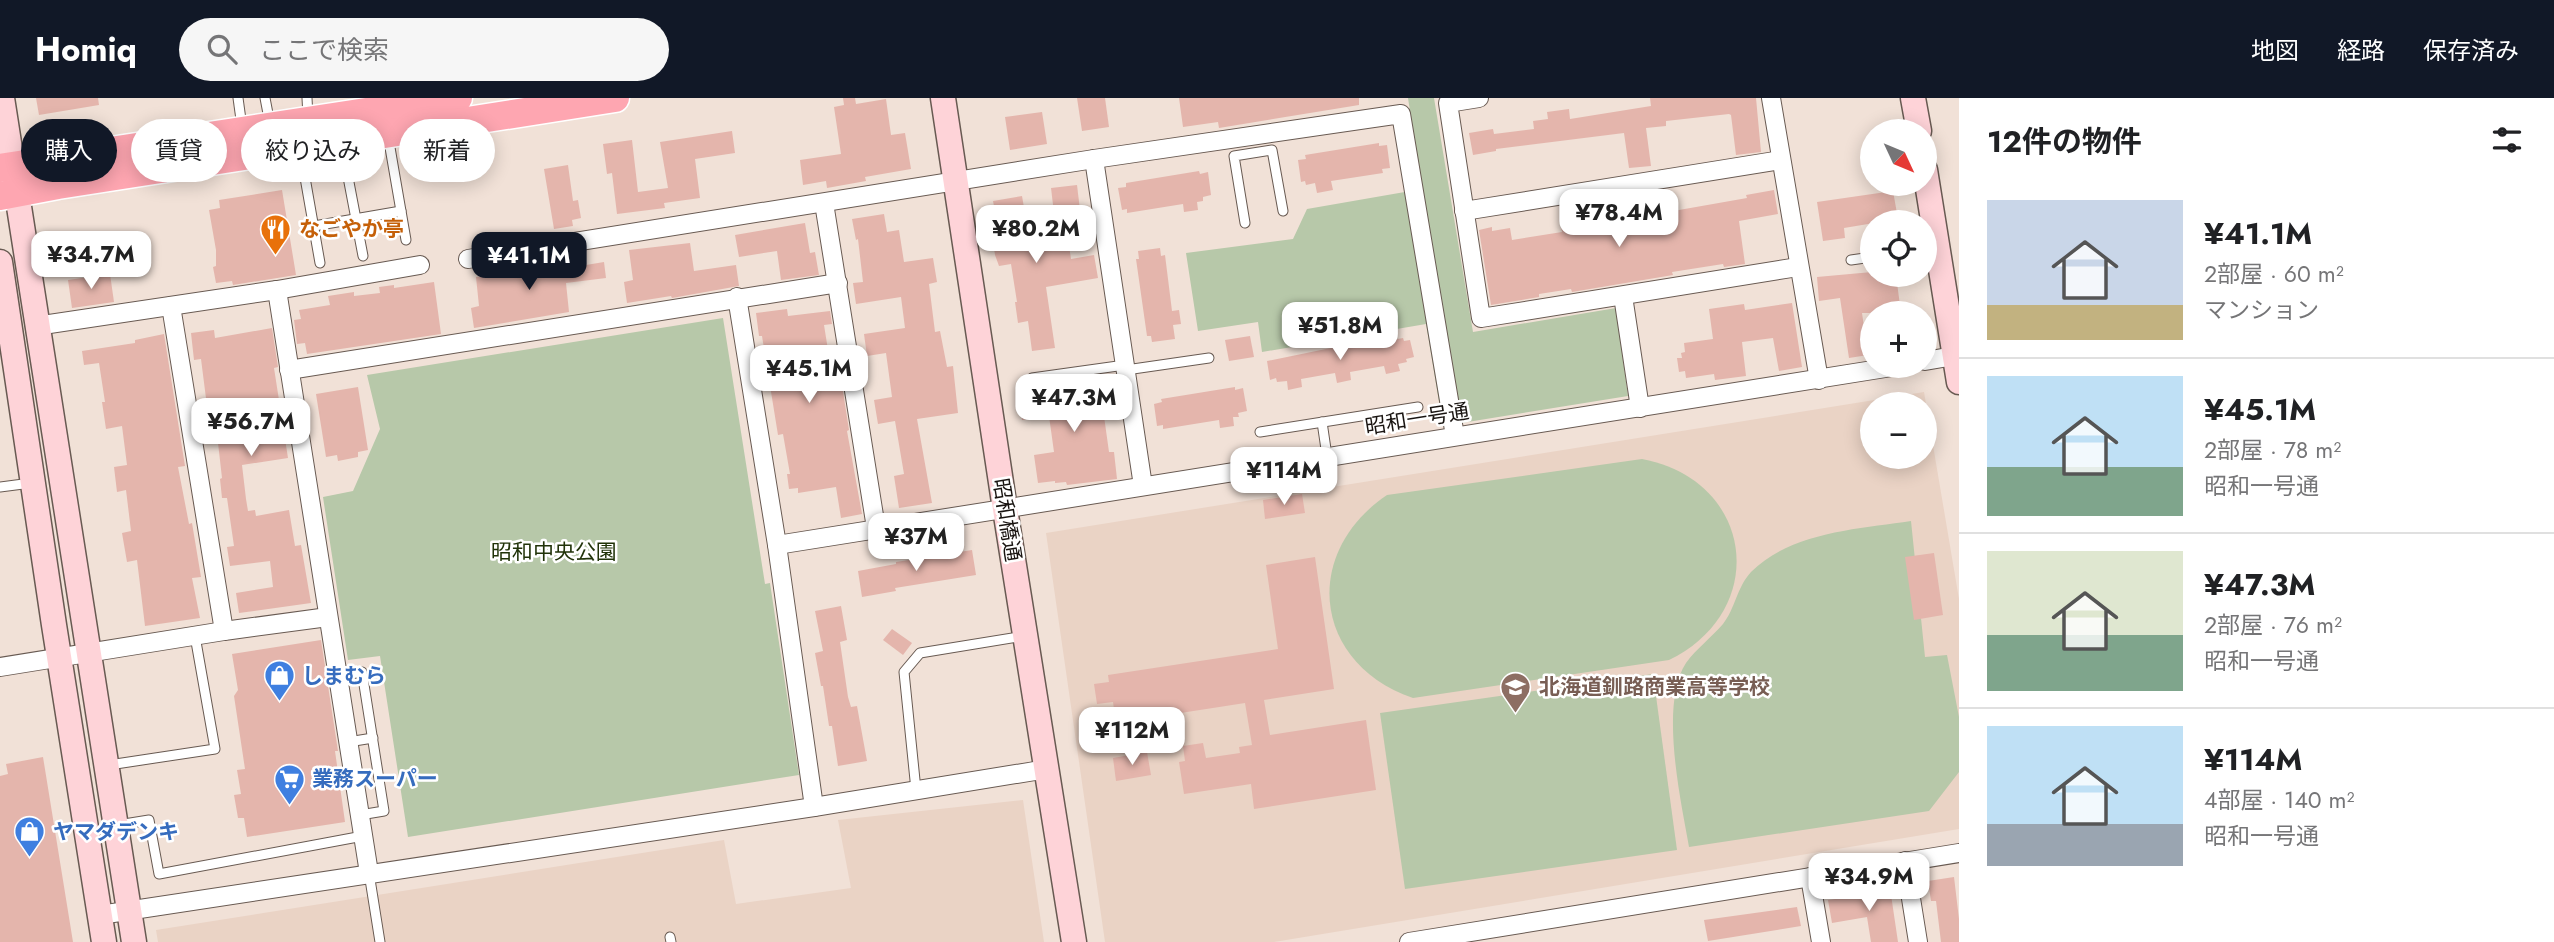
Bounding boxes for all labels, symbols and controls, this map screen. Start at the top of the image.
search box [179,18,669,81]
text: Homiq [35,26,137,73]
icon: search [203,30,241,68]
text: ここで検索 [259,31,389,69]
text: 地図 [2251,33,2299,68]
text: 経路 [2337,33,2385,68]
text: 保存済み [2423,33,2519,68]
chip: 購入 [21,119,117,182]
chip: 賃貸 [131,119,227,182]
chip: 絞り込み [241,119,385,182]
chip: 新着 [399,119,495,182]
north arrow [1860,119,1937,196]
map controls [1860,119,1937,469]
text: 12件の物件 [1987,120,2142,163]
icon: filters [2488,121,2526,159]
pin: ¥78.4M [1562,190,1676,249]
text: ¥78.4M [1575,195,1663,229]
pin: ¥80.2M [979,206,1093,265]
button: locate [1860,210,1937,287]
text: ¥80.2M [992,211,1080,245]
restaurant icon: なごやか亭 [259,212,293,256]
text: ¥41.1M [2204,212,2312,255]
place label: なごやか亭 [299,214,404,244]
icon: home [2043,228,2127,312]
pin: ¥34.7M [34,232,148,291]
pin: ¥41.1M [472,232,586,292]
text: ¥34.7M [47,237,135,271]
text: ¥41.1M [488,238,570,272]
text: 2部屋 · 60 m² [2204,257,2344,291]
text: マンション [2204,293,2319,327]
button: + [1860,301,1937,378]
pin: ¥51.8M [1283,302,1397,362]
text: ¥51.8M [1298,308,1382,342]
pin: ¥45.1M [752,345,866,405]
text: ¥45.1M [766,351,852,385]
pin: ¥47.3M [1017,374,1131,434]
text: ¥47.3M [1031,380,1117,414]
text: ¥45.1M [2204,388,2316,431]
button: − [1860,392,1937,469]
street label: 昭和一号通 [1363,396,1471,442]
pin: ¥56.7M [194,398,308,458]
text: ¥56.7M [207,404,295,438]
icon: home [2043,404,2127,488]
text: 2部屋 · 78 m² [2204,433,2341,467]
pin: ¥114M [1235,448,1333,507]
text: ¥114M [1246,453,1322,487]
text: 昭和一号通 [2204,469,2319,503]
street label: 昭和橋通 [986,476,1028,564]
pin: ¥37M [875,514,957,573]
text: ¥37M [884,519,948,553]
park label: 昭和中央公園 [491,537,617,567]
text: ¥47.3M [2204,563,2315,606]
icon: home [2043,579,2127,663]
text: 2部屋 · 76 m² [2204,608,2342,642]
text: 昭和一号通 [2204,644,2319,678]
shop icon: しまむら [262,659,296,703]
place label: しまむら [302,661,386,691]
school or university icon: 北海道釧路商業高等学校 [1499,670,1533,714]
place label: 北海道釧路商業高等学校 [1539,672,1770,702]
pin: ¥112M [1083,708,1181,767]
text: ¥112M [1095,713,1169,747]
text: ¥114M [2204,738,2302,781]
icon: home [2043,754,2127,838]
supermarket icon: 業務スーパー [272,762,306,806]
place label: 業務スーパー [312,764,438,794]
text: 4部屋 · 140 m² [2204,783,2354,817]
shop icon: ヤマダデンキ [13,815,47,859]
place label: ヤマダデンキ [53,817,179,847]
text: 昭和一号通 [2204,819,2319,853]
pin: ¥34.9M [1812,854,1926,913]
text: ¥34.9M [1824,859,1914,893]

